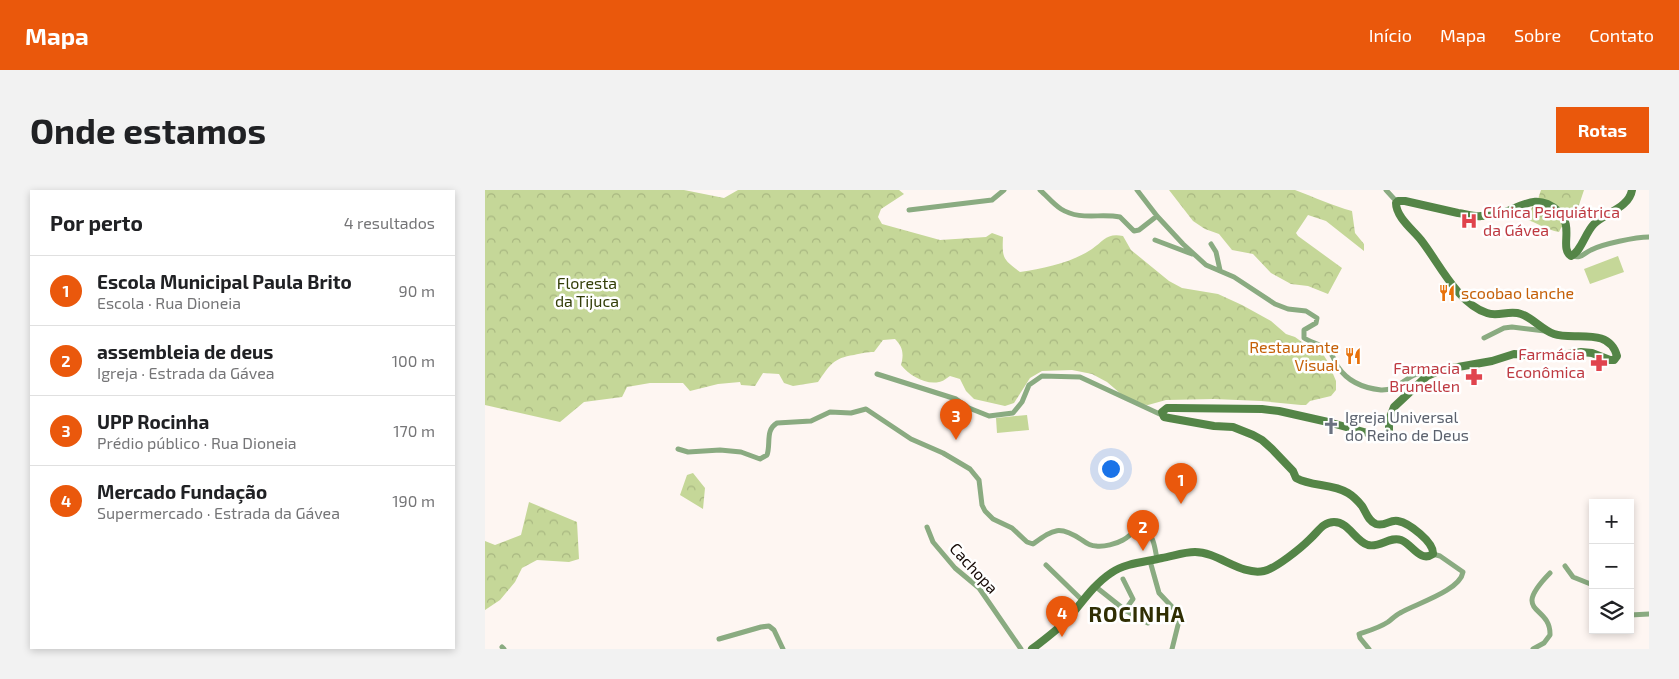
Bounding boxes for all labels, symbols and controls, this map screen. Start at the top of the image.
text: Mapa [25,21,89,50]
text: Início [1369,24,1412,46]
text: Mapa [1440,24,1486,46]
text: Sobre [1514,24,1561,46]
text: Contato [1589,24,1654,46]
button: Rotas [1556,107,1649,153]
text: Onde estamos [30,109,266,151]
place label: Clínica Psiquiátrica da Gávea [1483,202,1620,239]
text: Por perto [50,210,143,235]
hospital icon: Clínica Psiquiátrica da Gávea [1459,211,1479,231]
text: 4 resultados [344,213,435,232]
text: Escola Municipal Paula Brito [97,270,352,293]
park label: Floresta da Tijuca [555,273,619,311]
text: 1 [63,281,69,300]
text: 90 m [399,281,435,300]
restaurant icon: scoobao lanche [1437,283,1457,303]
place label: scoobao lanche [1461,283,1574,302]
text: Escola · Rua Dioneia [97,293,241,312]
place label: Restaurante Visual [1249,337,1339,374]
text: assembleia de deus [97,340,273,363]
place label: Farmácia Econômica [1506,344,1585,381]
restaurant icon: Restaurante Visual [1343,346,1363,366]
text: 2 [61,351,71,370]
text: 100 m [392,351,435,370]
pharmacy icon: Farmácia Econômica [1589,353,1609,373]
place label: Farmacia Brunellen [1389,358,1460,395]
text: Igreja · Estrada da Gávea [97,363,275,382]
pharmacy icon: Farmacia Brunellen [1464,367,1484,387]
pin: 3 [940,399,972,440]
place label: Igreja Universal do Reino de Deus [1345,407,1469,444]
text: UPP Rocinha [97,410,209,433]
church icon: Igreja Universal do Reino de Deus [1321,416,1341,436]
text: 3 [61,421,71,440]
text: 170 m [393,421,435,440]
text: Prédio público · Rua Dioneia [97,433,297,452]
your location [1098,456,1124,482]
pin: 1 [1165,463,1197,504]
text: Mercado Fundação [97,480,267,503]
text: 4 [61,491,71,510]
text: 190 m [392,491,435,510]
map controls [1589,499,1634,634]
button: + [1589,499,1634,544]
text: Supermercado · Estrada da Gávea [97,503,340,522]
pin: 2 [1127,510,1159,551]
street label: Cachopa [946,538,1003,597]
button: − [1589,544,1634,589]
button: layers [1589,589,1634,634]
pin: 4 [1046,596,1078,637]
district label: ROCINHA [1089,601,1185,626]

